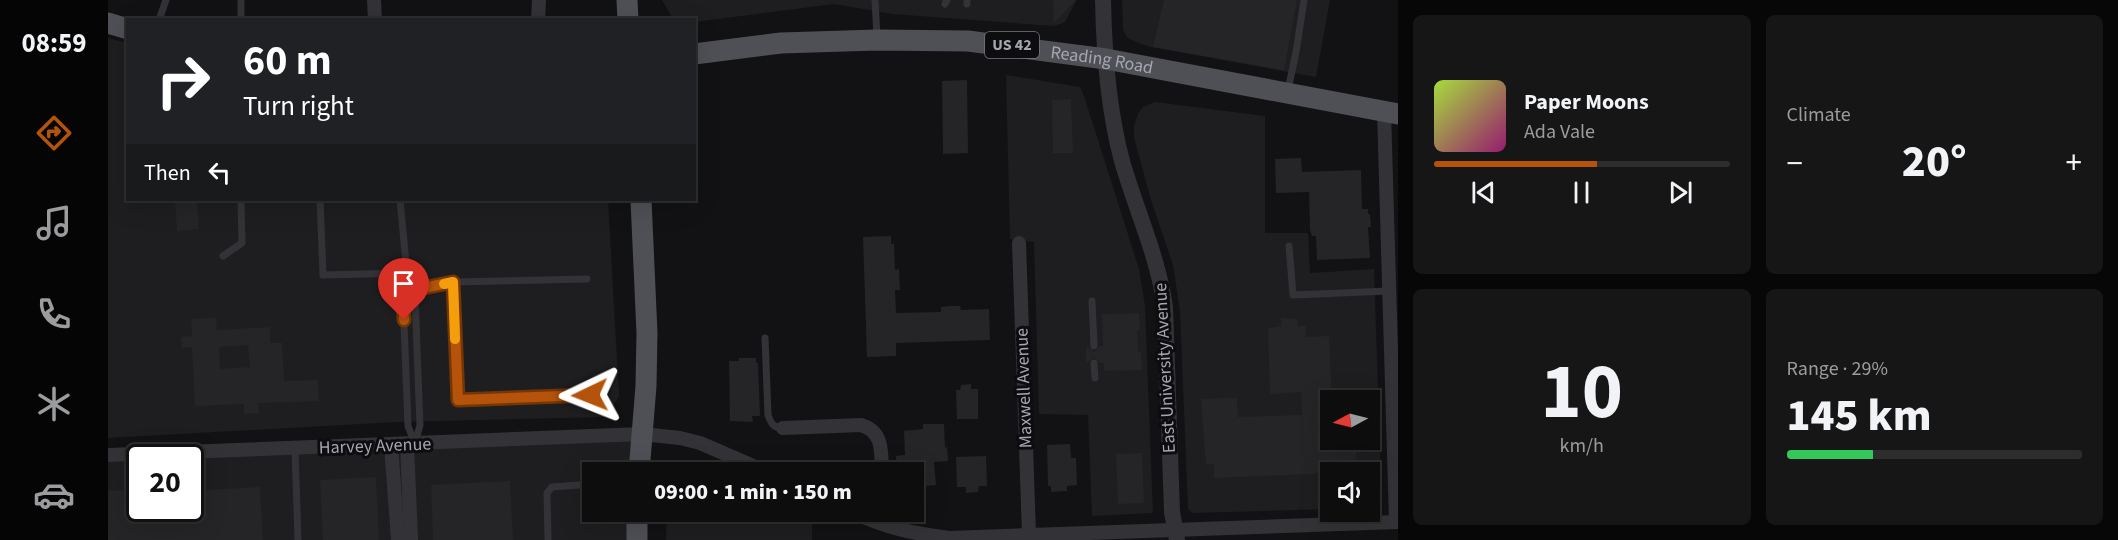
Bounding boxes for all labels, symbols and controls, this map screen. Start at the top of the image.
text: 08:59 [21,24,87,63]
text: 60 m [243,31,332,91]
road number: US 42 [985,32,1039,58]
street label: Reading Road [1049,39,1155,80]
icon: right [144,42,222,120]
text: Paper Moons [1524,86,1649,118]
text: Turn right [243,87,354,126]
text: Climate [1787,101,1851,129]
icon: directions [33,112,75,154]
text: Ada Vale [1524,118,1595,146]
text: 20° [1902,130,1967,194]
text: − [1787,140,1803,187]
text: + [2066,140,2082,187]
icon: left [203,156,236,189]
text: Then [144,157,191,189]
icon: previous [1467,176,1500,209]
icon: pause [1565,176,1598,209]
icon: next [1664,176,1697,209]
icon: music [33,202,75,244]
pin [378,258,429,320]
icon: arrive [387,267,420,300]
street label: East University Avenue [1148,282,1182,454]
icon: phone [33,293,75,335]
street label: Maxwell Avenue [1009,327,1039,449]
text: 10 [1541,337,1623,448]
text: Range · 29% [1787,355,1888,383]
position arrow [558,363,622,427]
icon: climate [33,383,75,425]
text: 145 km [1787,384,1932,448]
north arrow [1320,390,1380,450]
map controls [1320,390,1380,522]
street label: Harvey Avenue [318,432,432,460]
text: km/h [1560,432,1604,460]
speed limit sign: 20 [126,444,204,522]
button: sound [1320,462,1380,522]
icon: car [33,474,75,516]
text: 09:00 · 1 min · 150 m [654,476,852,508]

